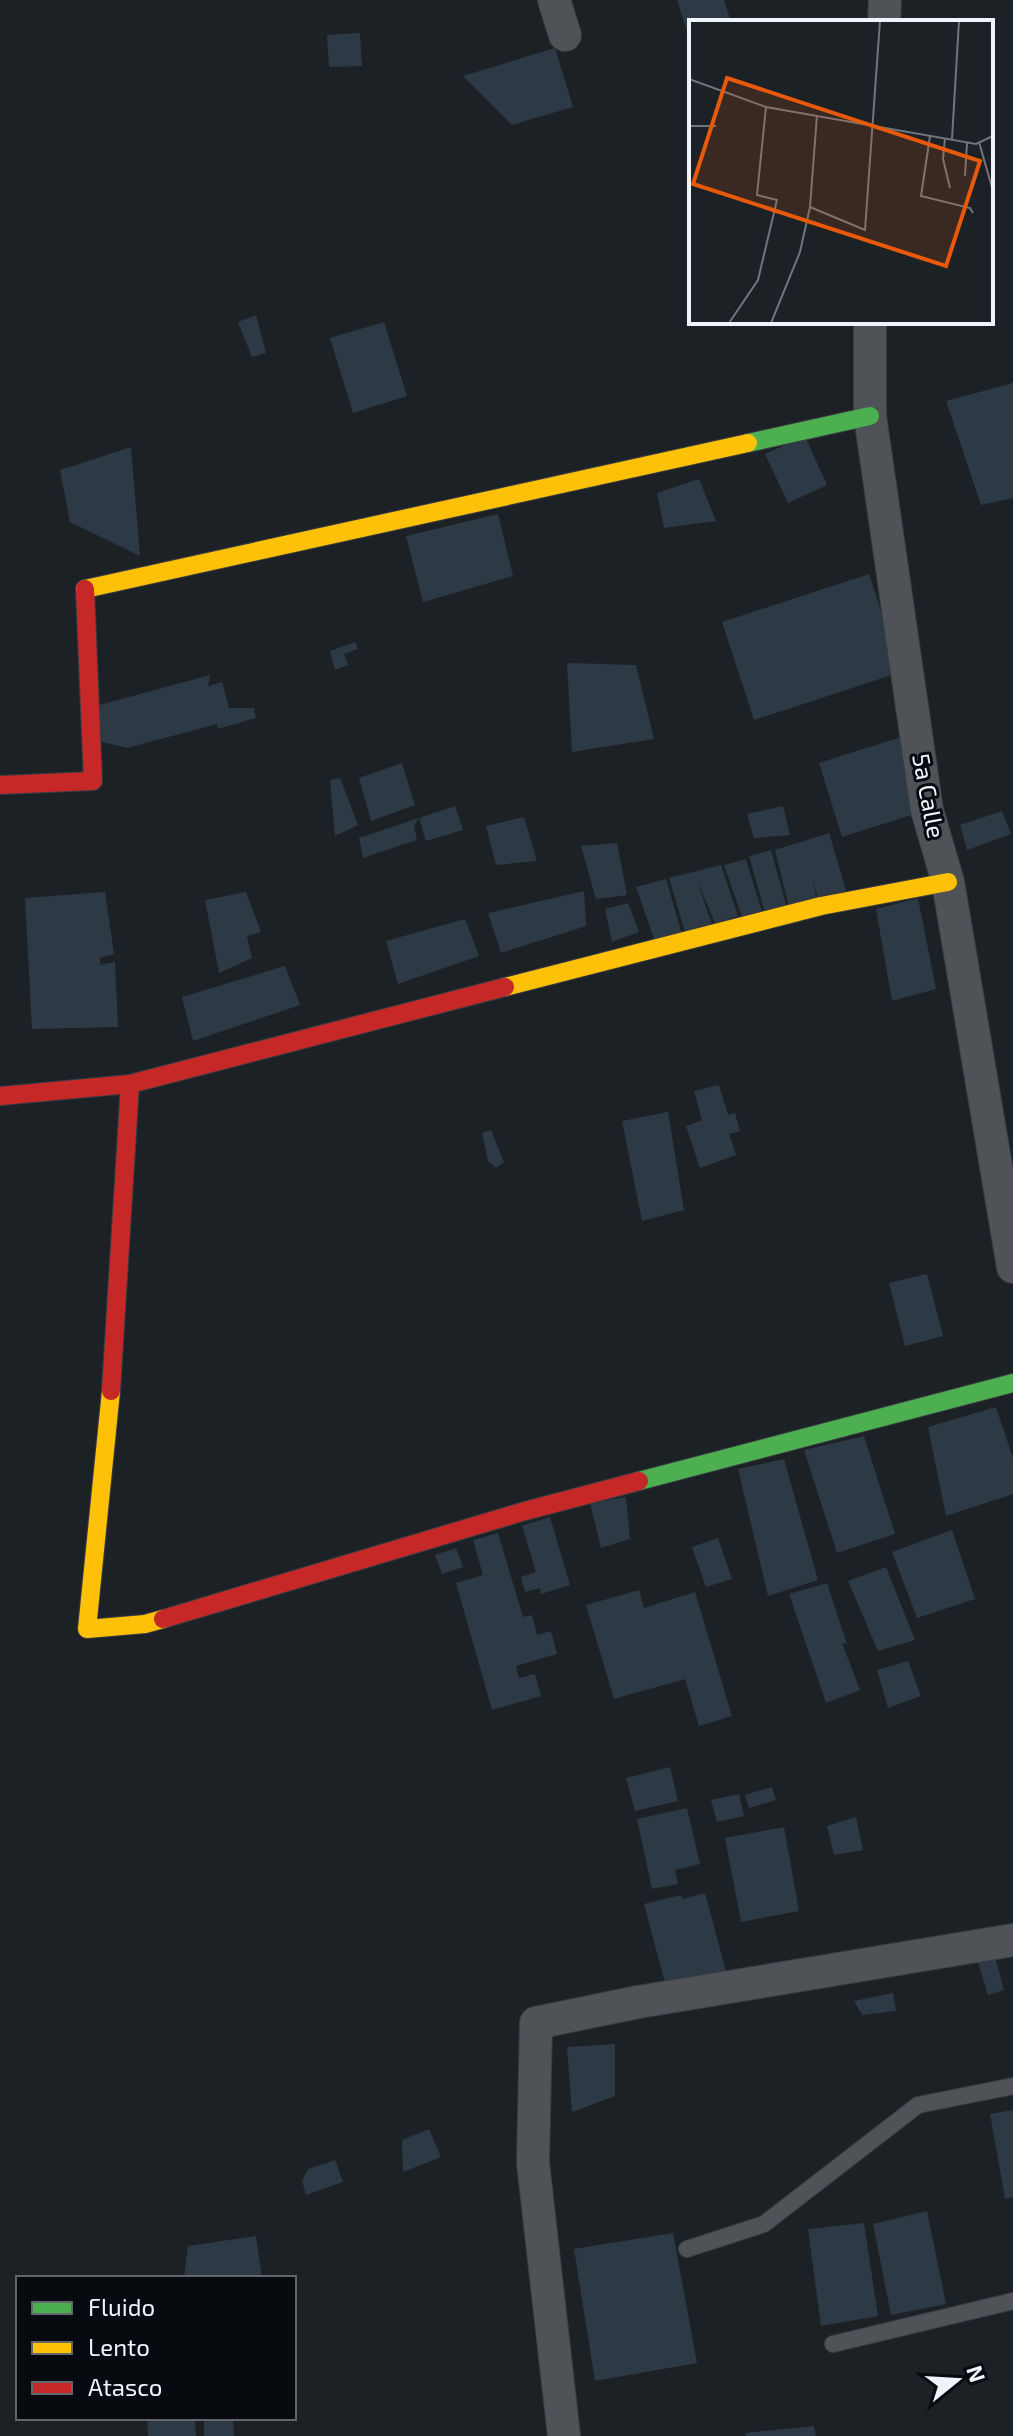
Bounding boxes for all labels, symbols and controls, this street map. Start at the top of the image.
inset map [689,20,993,324]
street label: 5a Calle [907,751,952,840]
legend [16,2276,296,2420]
text: Fluido [88,2292,155,2321]
text: Lento [88,2332,150,2361]
north arrow [917,2340,997,2420]
text: N [962,2362,992,2385]
text: Atasco [88,2372,162,2401]

